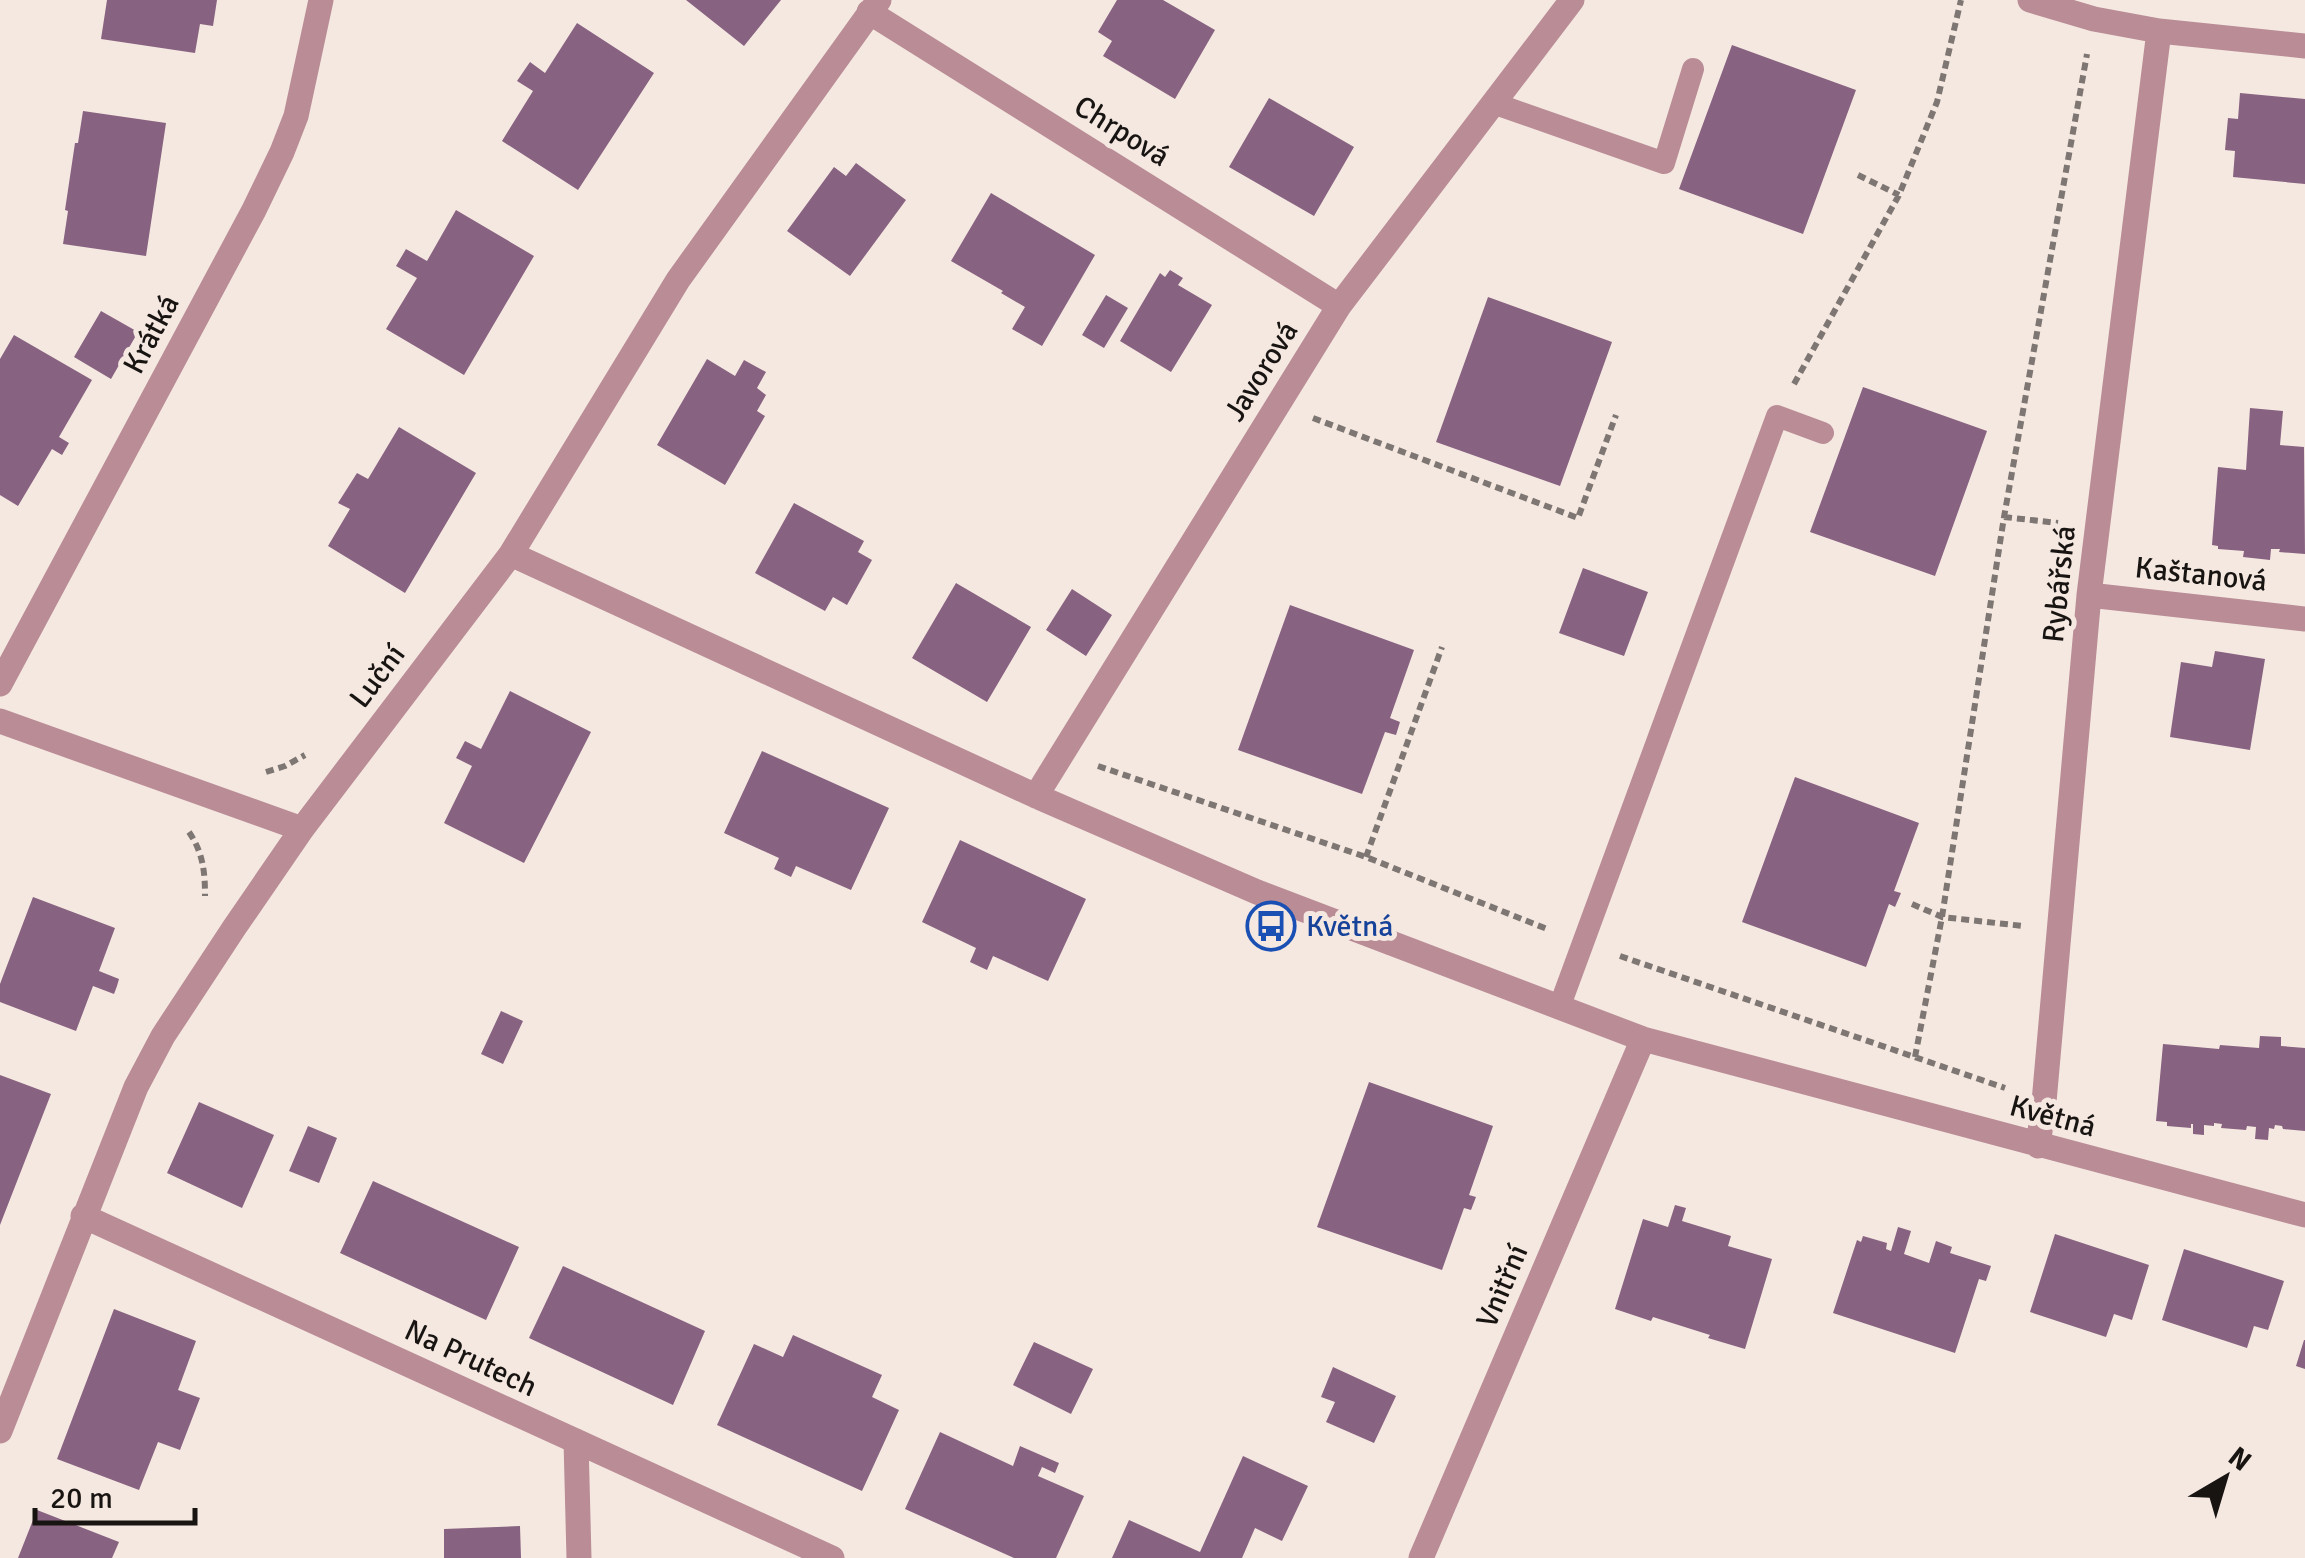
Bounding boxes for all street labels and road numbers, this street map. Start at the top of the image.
street label: Chrpová [1067,88,1176,175]
street label: Krátká [115,288,188,380]
street label: Javorová [1216,314,1306,428]
street label: Rybářská [2035,524,2084,644]
street label: Kaštanová [2133,549,2269,600]
street label: Luční [342,637,413,715]
street label: Květná [2006,1087,2100,1146]
street label: Vnitřní [1468,1239,1536,1333]
street label: Na Prutech [399,1312,543,1405]

